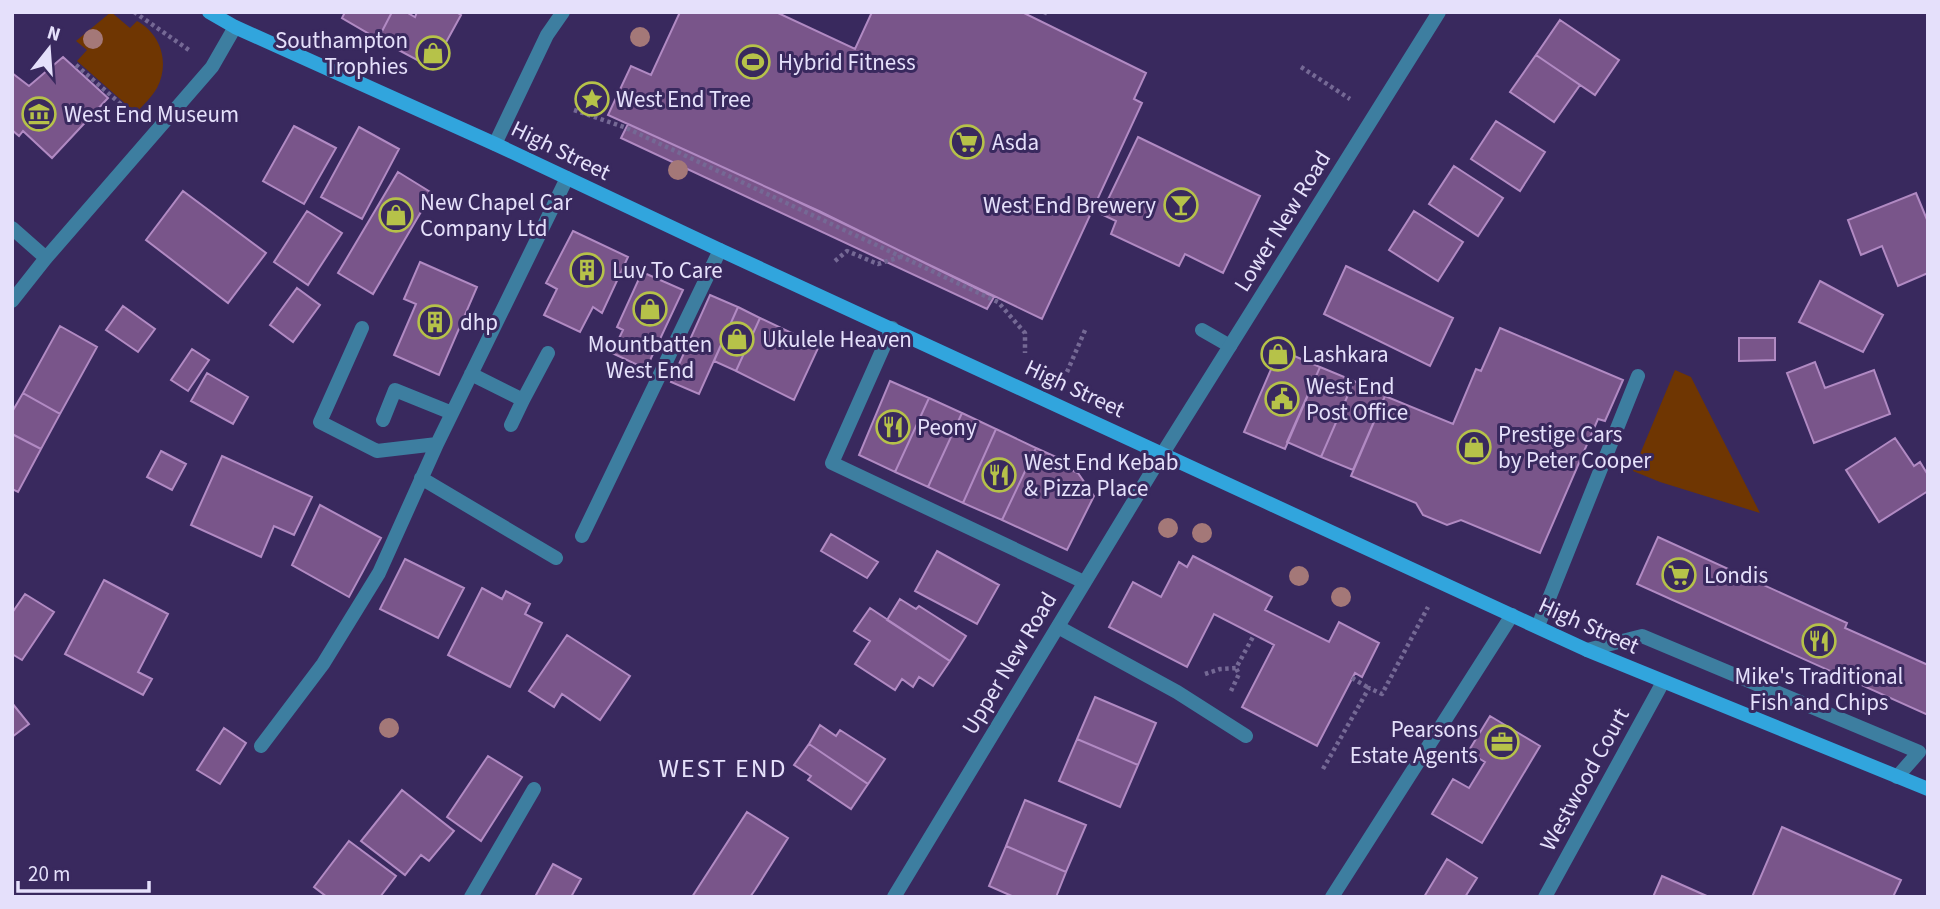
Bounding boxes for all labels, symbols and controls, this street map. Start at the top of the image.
north arrow [14,14,84,84]
text: N [44,19,64,49]
place label: Southampton Trophies [275,24,408,83]
shop icon: Southampton Trophies [414,34,452,72]
sports icon: Hybrid Fitness [734,43,772,81]
place label: Hybrid Fitness [778,46,916,79]
place icon: West End Tree [573,80,611,118]
place label: West End Tree [616,83,751,116]
museum icon: West End Museum [20,95,58,133]
place label: West End Museum [64,98,239,131]
street label: High Street [505,112,616,189]
supermarket icon: Asda [948,123,986,161]
place label: Asda [992,126,1039,159]
street label: Lower New Road [1226,144,1339,298]
place label: New Chapel Car Company Ltd [420,186,573,245]
bar icon: West End Brewery [1162,186,1200,224]
place label: West End Brewery [983,189,1156,222]
shop icon: New Chapel Car Company Ltd [377,196,415,234]
building icon: Luv To Care [568,251,606,289]
place label: Luv To Care [612,254,723,287]
shop icon: Mountbatten West End [631,290,669,328]
building icon: dhp [416,303,454,341]
place label: dhp [460,306,498,339]
shop icon: Ukulele Heaven [718,320,756,358]
place label: Ukulele Heaven [762,323,912,356]
place label: Mountbatten West End [588,328,712,387]
shop icon: Lashkara [1259,335,1297,373]
place label: Lashkara [1302,338,1389,371]
street label: High Street [1019,351,1130,426]
place label: West End Post Office [1306,370,1408,429]
public building icon: West End Post Office [1263,380,1301,418]
restaurant icon: Peony [874,408,912,446]
place label: Peony [917,411,977,444]
place label: Prestige Cars by Peter Cooper [1498,418,1652,477]
shop icon: Prestige Cars by Peter Cooper [1455,428,1493,466]
place label: West End Kebab & Pizza Place [1024,446,1178,505]
restaurant icon: West End Kebab & Pizza Place [980,456,1018,494]
supermarket icon: Londis [1660,556,1698,594]
place label: Londis [1704,559,1768,592]
street label: Upper New Road [954,586,1065,741]
street label: High Street [1533,589,1645,662]
restaurant icon: Mike's Traditional Fish and Chips [1800,622,1838,660]
place label: Mike's Traditional Fish and Chips [1735,660,1903,719]
street label: Westwood Court [1531,701,1638,857]
place label: Pearsons Estate Agents [1350,713,1478,772]
office icon: Pearsons Estate Agents [1483,723,1521,761]
district label: WEST END [658,750,788,787]
scale bar [18,850,149,894]
text: 20 m [28,859,70,889]

